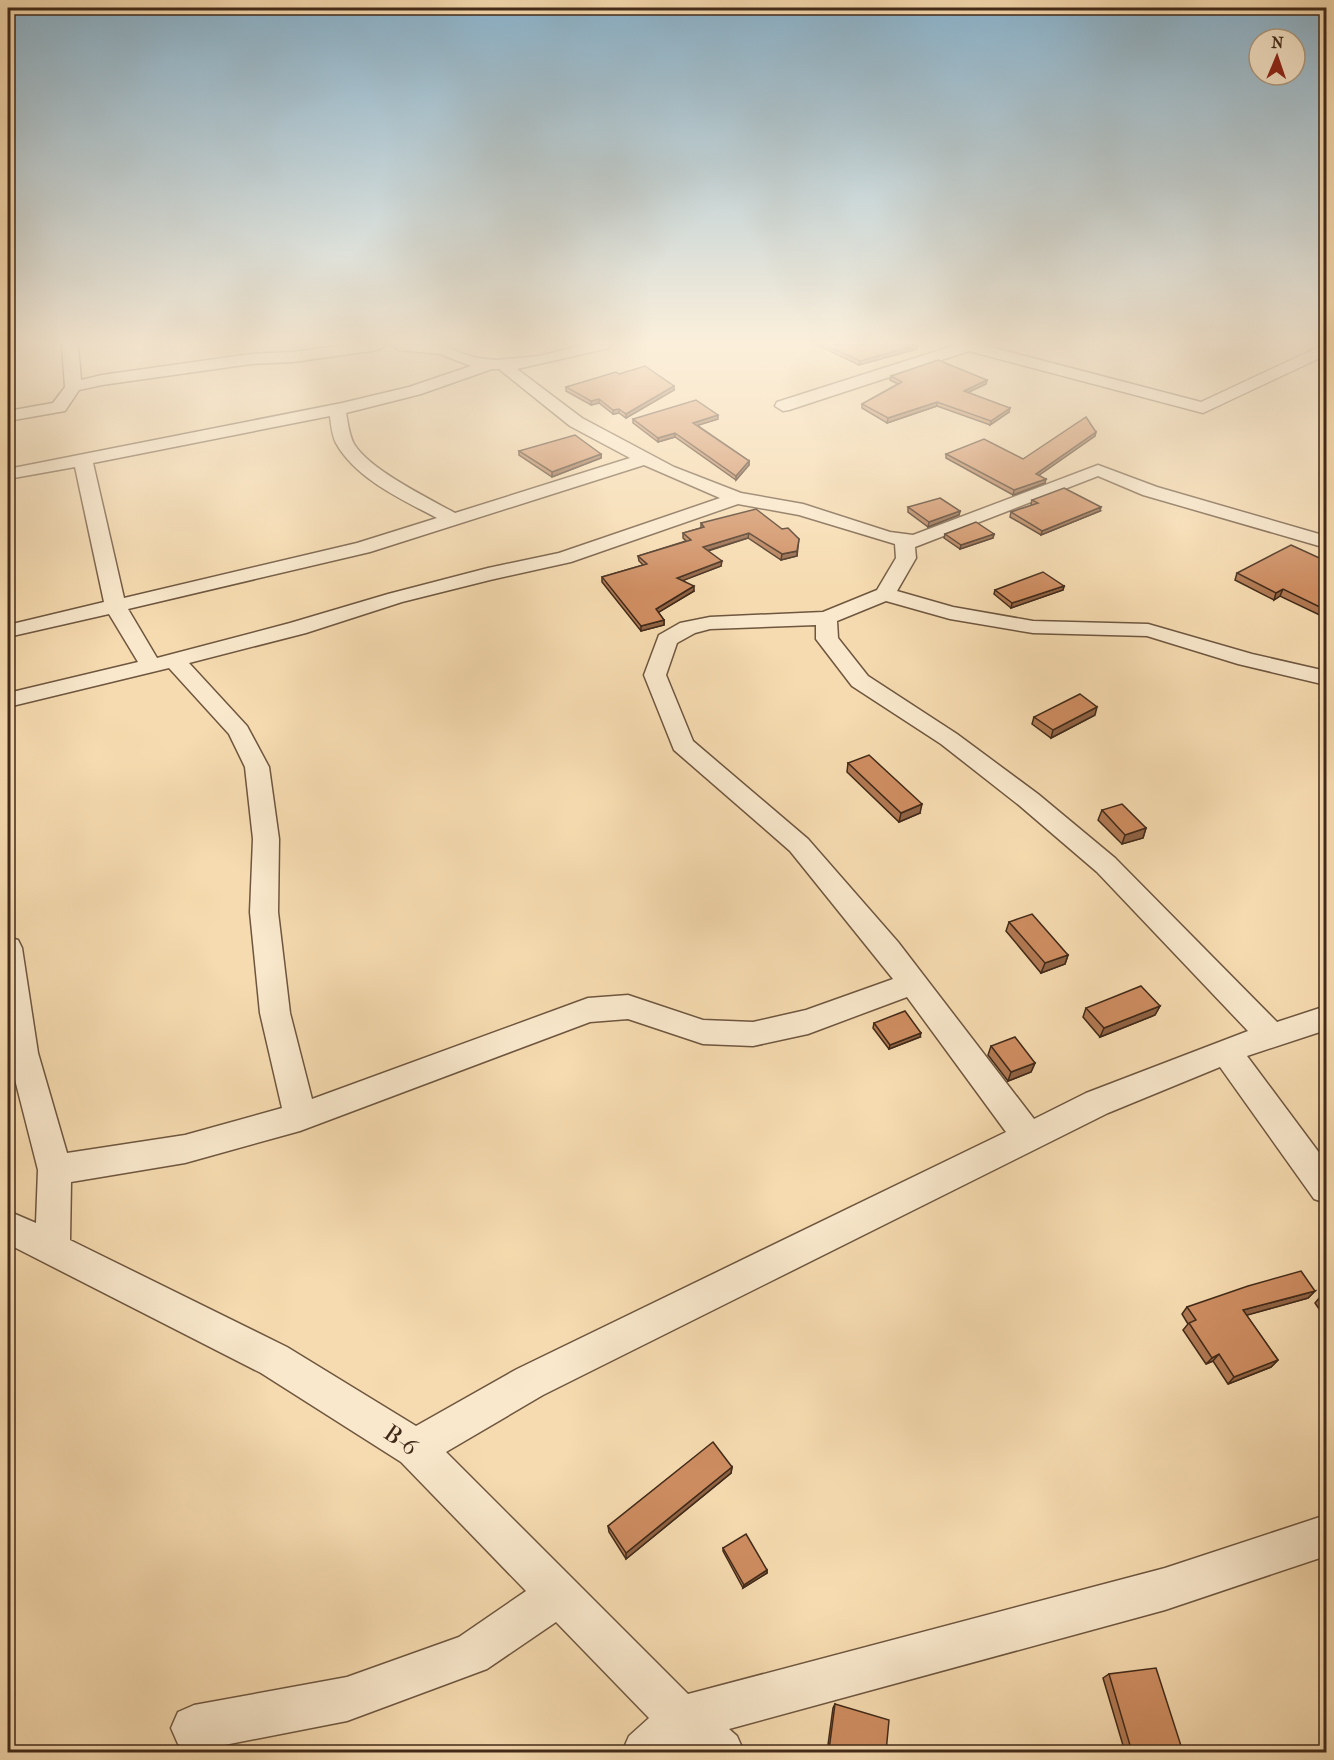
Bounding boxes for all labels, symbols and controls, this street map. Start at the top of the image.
north arrow [1247,27,1307,87]
text: N [1271,33,1285,52]
street label: B-6 [379,1419,424,1462]

